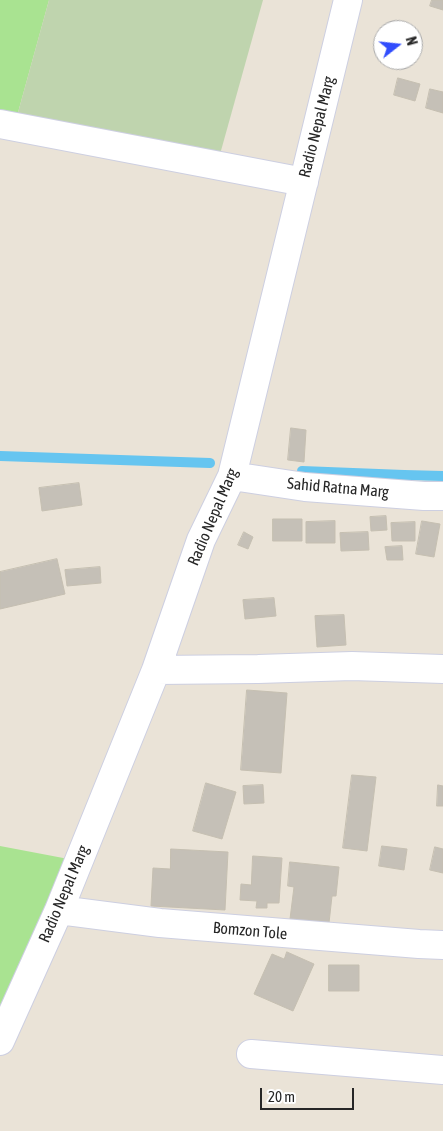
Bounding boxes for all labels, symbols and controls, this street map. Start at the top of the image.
north arrow [373,20,423,70]
text: N [403,35,420,47]
street label: Radio Nepal Marg [295,74,339,180]
street label: Radio Nepal Marg [184,465,242,569]
street label: Sahid Ratna Marg [286,474,390,502]
street label: Radio Nepal Marg [35,842,93,946]
street label: Bomzon Tole [212,918,288,944]
scale bar [263,1078,357,1110]
text: 20 m [268,1088,295,1105]

